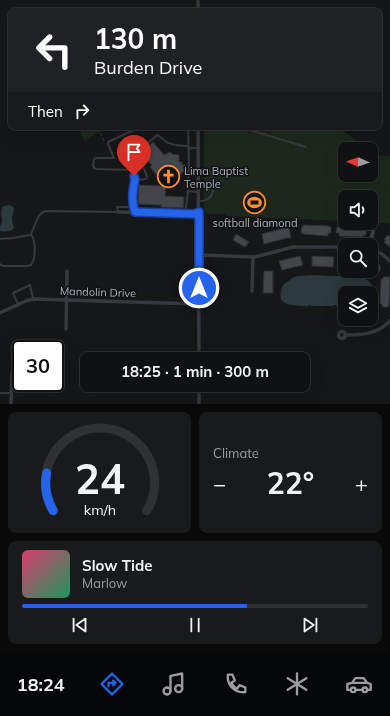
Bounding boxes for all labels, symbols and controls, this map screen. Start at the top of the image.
text: 130 m [94,21,177,56]
icon: left [28,24,80,76]
text: Burden Drive [94,56,202,79]
icon: right [71,100,93,122]
text: Then [28,102,63,121]
pin [117,135,151,176]
icon: arrive [123,141,145,163]
north arrow [338,142,378,182]
map controls [338,142,378,326]
church icon: Lima Baptist Temple [156,164,182,190]
place label: Lima Baptist Temple [184,164,248,191]
sports icon: softball diamond [242,190,268,216]
button: sound [338,190,378,230]
place label: softball diamond [212,216,298,230]
button: search [338,238,378,278]
position arrow [178,267,220,309]
street label: Mandolin Drive [60,284,136,300]
button: layers [338,286,378,326]
speed limit sign: 30 [12,340,64,392]
text: 18:25 · 1 min · 300 m [121,362,269,381]
text: Climate [213,445,259,461]
text: 24 [75,451,124,503]
text: 22° [267,464,314,502]
text: − [213,470,226,498]
text: + [355,470,368,498]
text: km/h [83,500,116,518]
text: Slow Tide [82,556,152,575]
text: Marlow [82,575,127,591]
icon: previous [69,614,91,636]
icon: pause [184,614,206,636]
icon: next [299,614,321,636]
icon: directions [98,670,126,698]
icon: music [160,670,188,698]
icon: phone [222,670,250,698]
icon: climate [283,670,311,698]
icon: car [345,670,373,698]
text: 18:24 [17,673,65,696]

